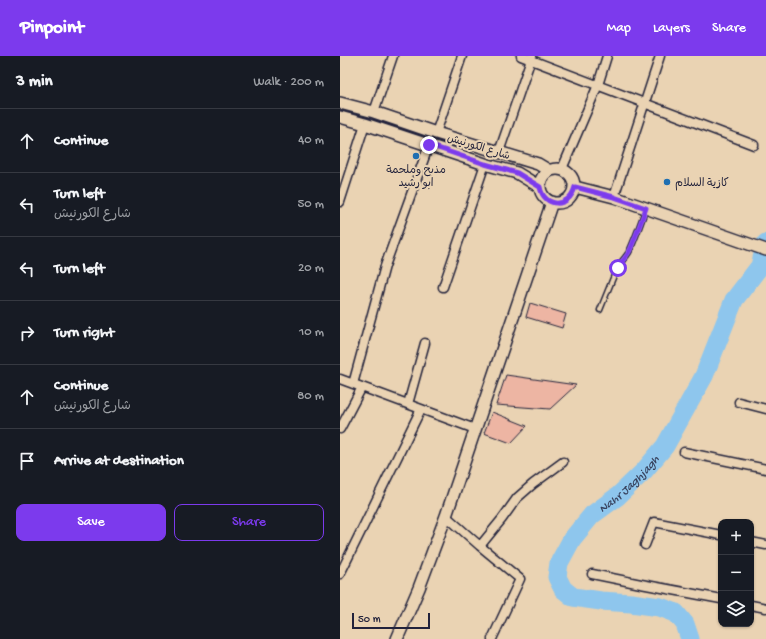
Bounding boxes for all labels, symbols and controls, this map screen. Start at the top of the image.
text: Pinpoint [20,17,84,40]
text: Map [607,20,631,37]
text: Layers [653,20,690,37]
text: Share [712,20,746,37]
text: 3 min [16,72,53,92]
text: Walk · 200 m [253,75,324,90]
icon: ahead [16,130,38,152]
text: Continue [54,132,108,150]
street label: شارع الكورنيش [445,132,512,164]
text: 40 m [298,133,324,148]
route end [420,136,438,154]
marker: مذبح وملحمة ابو رشيد [411,151,421,161]
place label: مذبح وملحمة ابو رشيد [386,164,446,190]
marker: كازية السلام [662,177,672,187]
place label: كازية السلام [675,177,729,191]
text: Turn left [54,185,105,203]
icon: left [16,194,38,216]
text: 50 m [297,197,324,212]
text: شارع الكورنيش [54,207,131,222]
icon: left [16,258,38,280]
route start [609,259,627,277]
text: Turn left [54,260,105,278]
text: 20 m [298,261,324,276]
icon: right [16,322,38,344]
text: Turn right [54,324,114,342]
text: 10 m [299,325,324,340]
text: Continue [54,377,108,395]
icon: ahead [16,386,38,408]
text: 80 m [297,389,324,404]
text: شارع الكورنيش [54,399,131,414]
icon: arrive [16,450,38,472]
text: Arrive at destination [54,452,184,470]
water label: Nahr Jaghjagh [597,453,663,517]
button: Save [16,504,166,541]
button: Share [174,504,324,541]
map controls [718,519,754,627]
button: + [718,519,754,555]
button: − [718,555,754,591]
button: layers [718,591,754,627]
scale bar [352,611,430,630]
text: 50 m [358,614,380,626]

